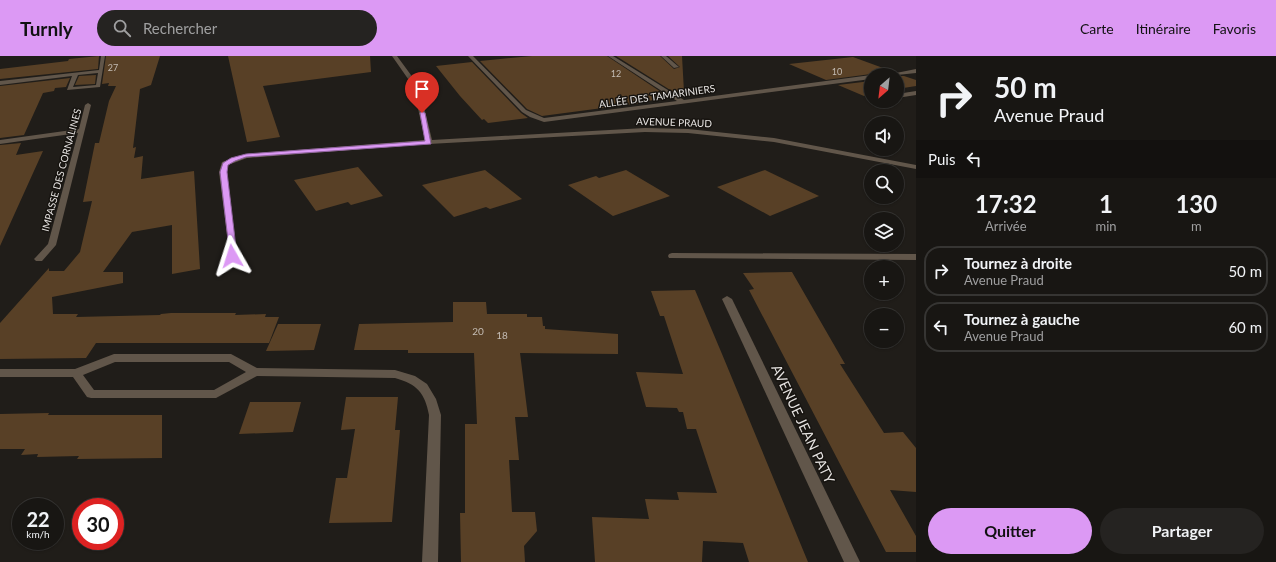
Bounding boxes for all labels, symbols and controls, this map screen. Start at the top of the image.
search box [97,10,377,46]
text: Turnly [20,17,73,40]
icon: search [111,17,133,39]
text: Rechercher [143,19,217,37]
text: Carte [1080,20,1114,37]
text: Itinéraire [1136,20,1191,37]
text: Favoris [1213,20,1256,37]
house number: 27 [108,62,118,73]
house number: 10 [832,66,842,77]
house number: 12 [611,68,621,79]
north arrow [864,68,904,108]
map controls [864,68,904,348]
text: 50 m [994,70,1057,104]
pin [405,72,439,113]
icon: right [928,72,980,124]
icon: arrive [411,78,433,100]
street label: ALLÉE DES TAMARINIERS [598,82,716,110]
text: Avenue Praud [994,104,1104,126]
street label: IMPASSE DES CORNALINES [39,107,83,233]
street label: AVENUE PRAUD [636,115,713,129]
button: sound [864,116,904,156]
icon: left [963,148,985,170]
text: Puis [928,150,955,168]
button: search [864,164,904,204]
text: 17:32 [975,189,1037,218]
text: 1 [1099,189,1113,218]
text: 130 [1175,189,1217,218]
button: layers [864,212,904,252]
text: Arrivée [985,218,1027,234]
text: min [1096,218,1117,234]
text: m [1191,218,1202,234]
position arrow [211,235,253,277]
text: Tournez à droite [964,254,1072,272]
button: + [864,260,904,300]
icon: right [930,260,952,282]
text: 50 m [1228,262,1262,280]
text: Avenue Praud [964,272,1044,288]
button: − [864,308,904,348]
text: Tournez à gauche [964,310,1080,328]
icon: left [930,316,952,338]
text: 60 m [1228,318,1262,336]
house number: 20 [472,325,484,337]
text: Avenue Praud [964,328,1044,344]
house number: 18 [496,329,508,341]
street label: AVENUE JEAN PATY [768,362,839,486]
speed limit sign: 30 [72,498,124,550]
text: 22 [26,507,50,531]
button: Quitter [928,508,1092,554]
button: Partager [1100,508,1264,554]
text: km/h [26,528,50,540]

